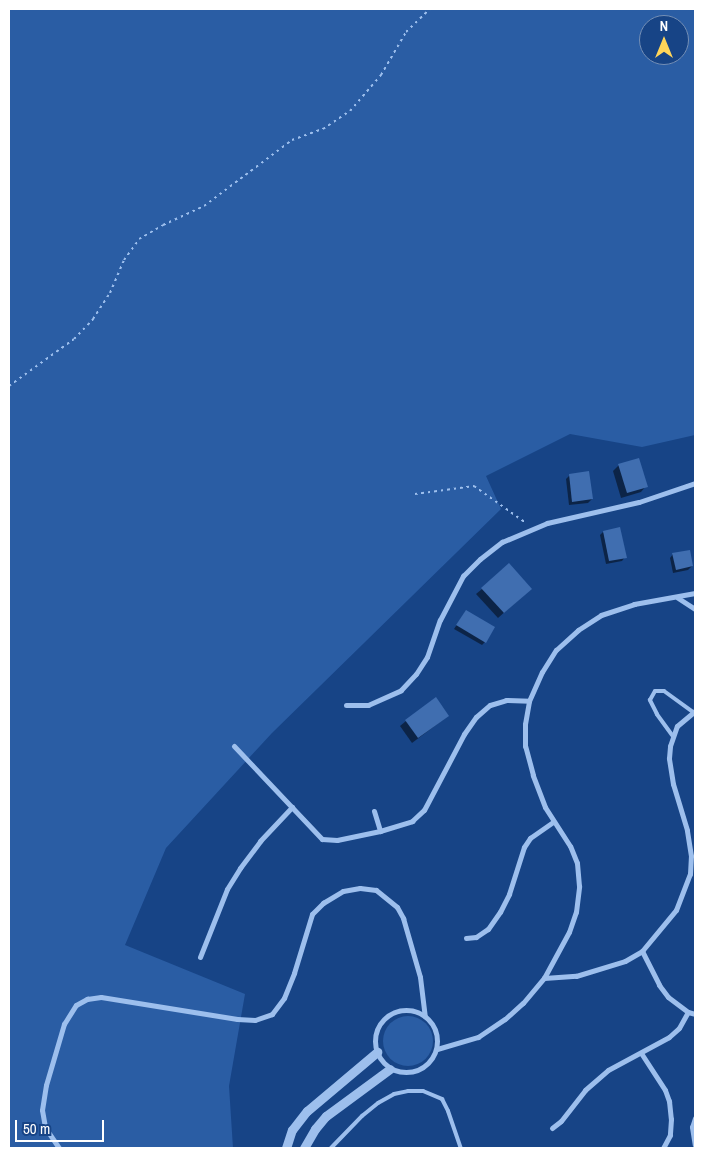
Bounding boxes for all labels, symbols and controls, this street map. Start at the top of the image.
north arrow [639,15,689,65]
text: N [660,17,668,35]
scale bar [18,1110,106,1142]
text: 50 m [23,1118,50,1139]

